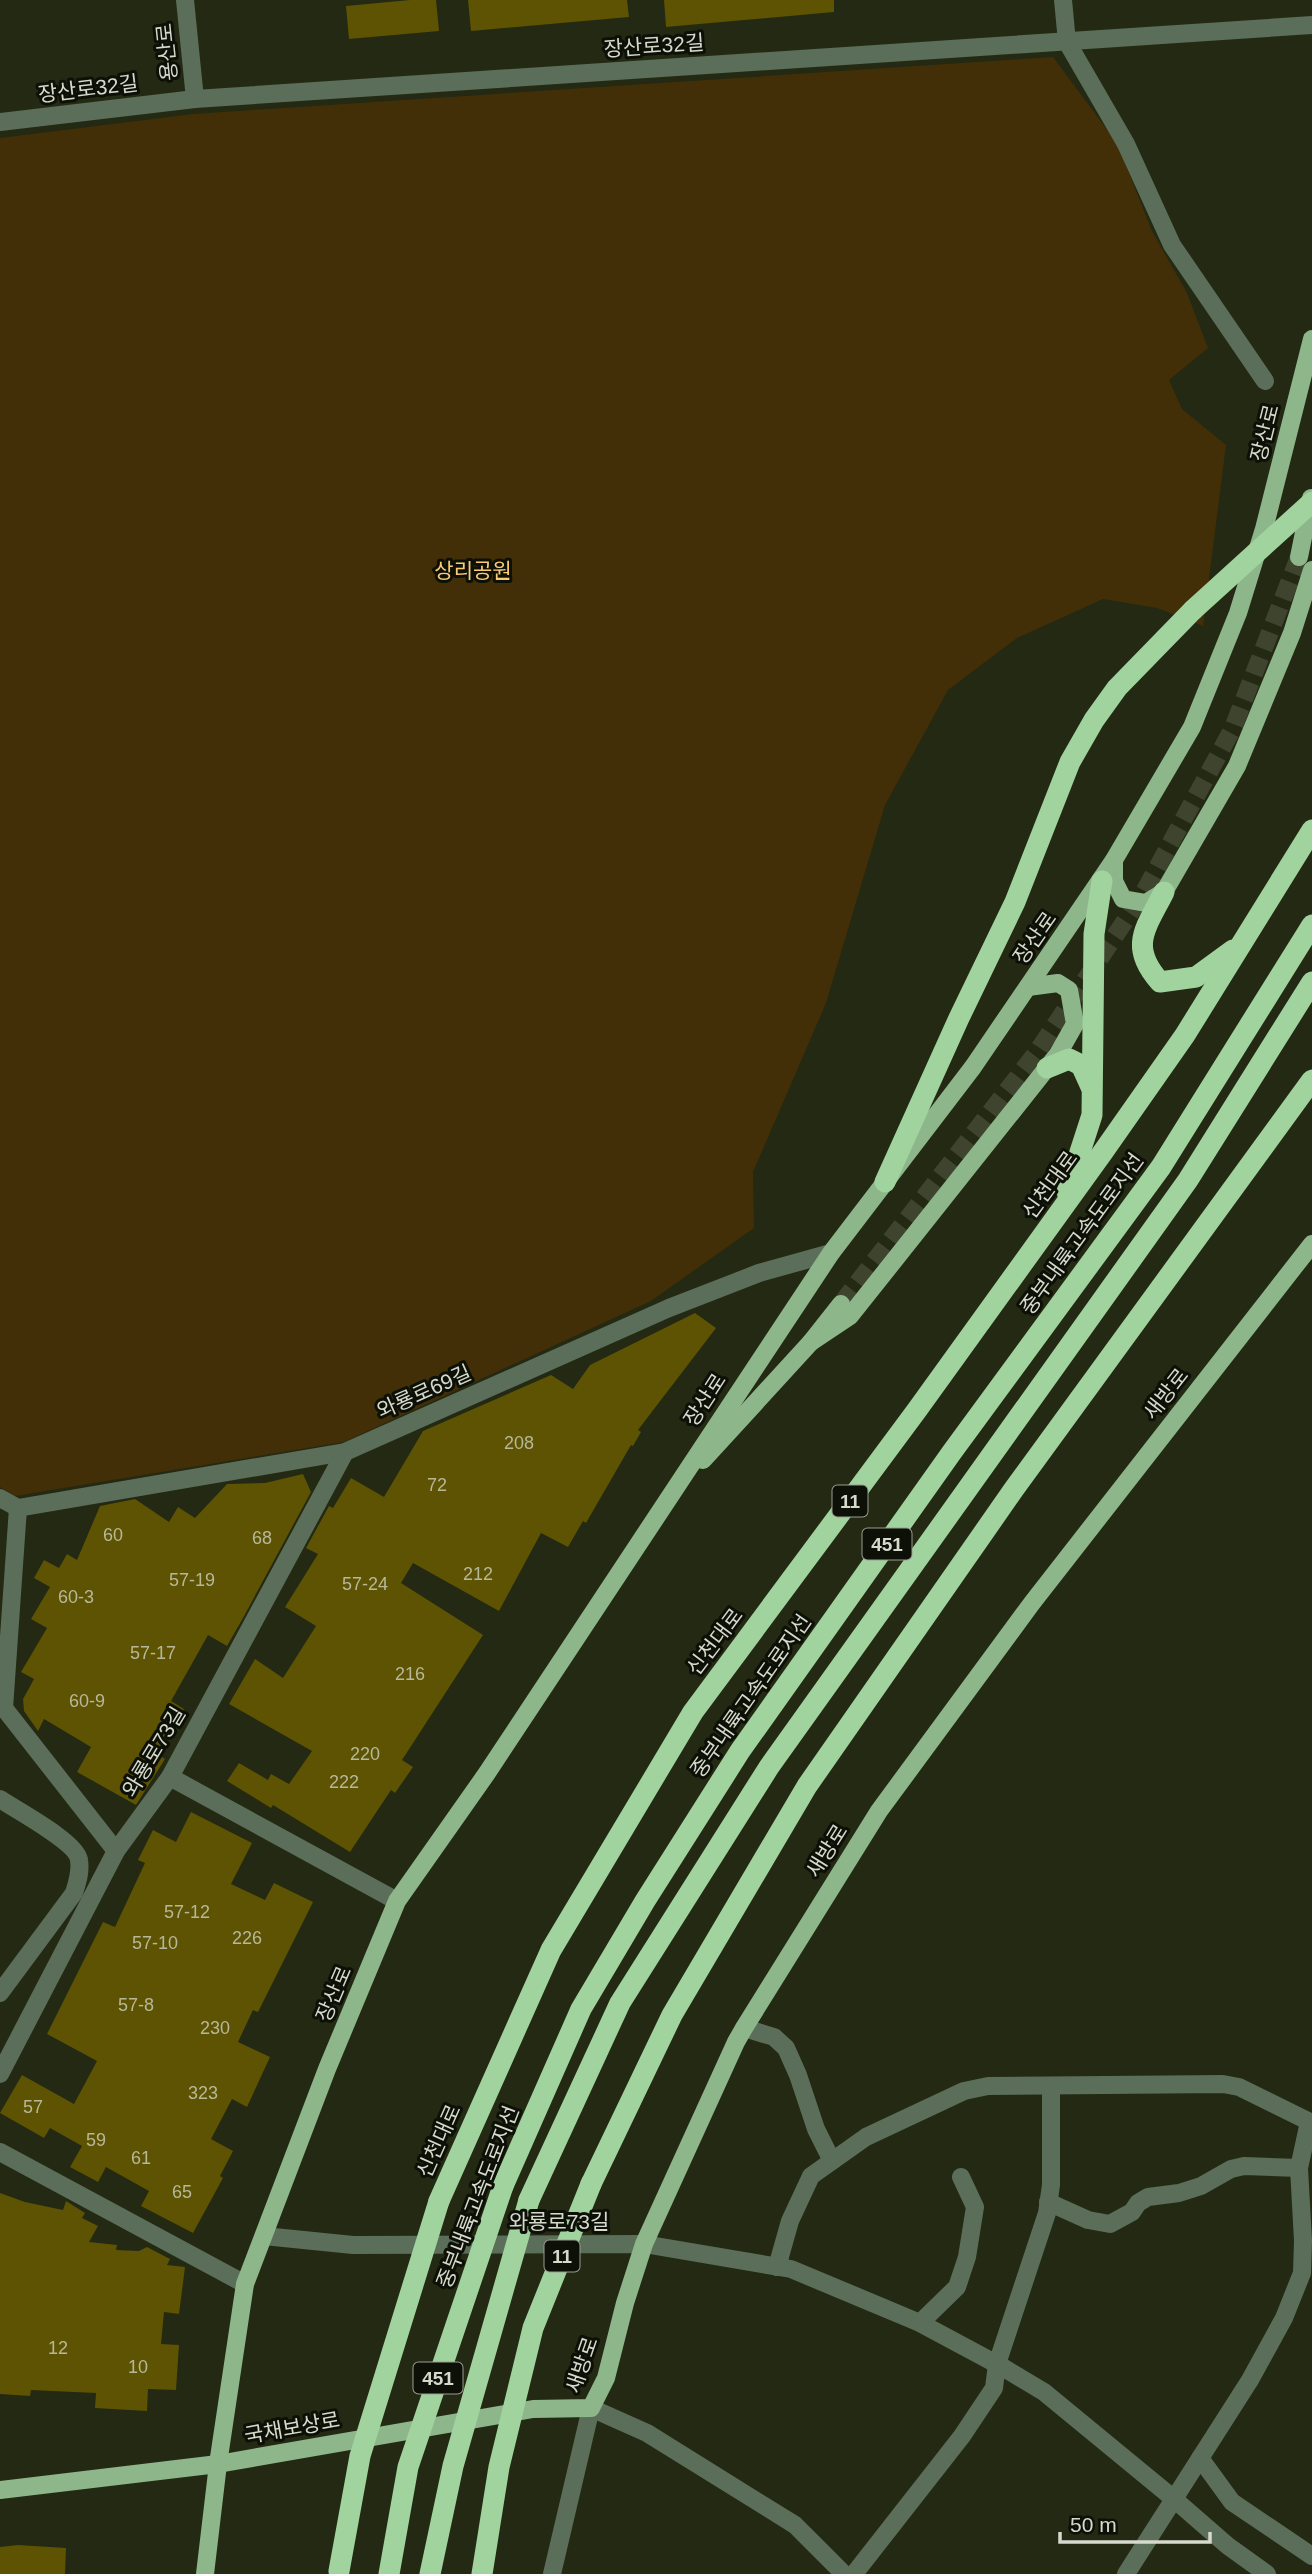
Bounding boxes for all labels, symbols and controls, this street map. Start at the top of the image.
street label: 용산로 [152,22,181,82]
street label: 장산로32길 [603,31,705,60]
street label: 장산로32길 [37,71,139,106]
street label: 장산로 [1246,402,1283,464]
park label: 상리공원 [434,559,512,582]
street label: 장산로 [1009,907,1061,968]
street label: 신천대로 [1018,1147,1082,1223]
street label: 중부내륙고속도로지선 [1016,1149,1148,1319]
street label: 와룡로69길 [373,1361,474,1423]
street label: 새방로 [1139,1364,1193,1424]
street label: 장산로 [679,1369,730,1430]
house number: 208 [504,1433,534,1453]
house number: 72 [427,1475,447,1495]
road number: 11 [832,1485,868,1516]
house number: 60 [103,1525,123,1545]
house number: 68 [252,1528,272,1548]
road number: 451 [862,1528,912,1560]
house number: 212 [463,1564,493,1584]
house number: 57-19 [169,1570,215,1590]
house number: 57-24 [342,1574,388,1594]
house number: 60-3 [58,1587,94,1607]
street label: 신천대로 [682,1604,747,1679]
street label: 중부내륙고속도로지선 [686,1610,815,1781]
house number: 57-17 [130,1643,176,1663]
house number: 216 [395,1664,425,1684]
house number: 60-9 [69,1691,105,1711]
street label: 와룡로73길 [118,1703,189,1801]
house number: 220 [350,1744,380,1764]
house number: 222 [329,1772,359,1792]
street label: 새방로 [801,1820,852,1881]
house number: 57-12 [164,1902,210,1922]
house number: 226 [232,1928,262,1948]
house number: 57-10 [132,1933,178,1953]
street label: 장산로 [312,1963,355,2025]
house number: 57-8 [118,1995,154,2015]
house number: 230 [200,2018,230,2038]
house number: 323 [188,2083,218,2103]
house number: 57 [23,2097,43,2117]
street label: 신천대로 [412,2101,465,2181]
street label: 중부내륙고속도로지선 [432,2103,523,2291]
house number: 59 [86,2130,106,2150]
house number: 61 [131,2148,151,2168]
house number: 65 [172,2182,192,2202]
street label: 와룡로73길 [509,2210,609,2233]
road number: 11 [544,2240,580,2272]
street label: 새방로 [561,2334,602,2396]
house number: 12 [48,2338,68,2358]
house number: 10 [128,2357,148,2377]
road number: 451 [414,2362,462,2394]
street label: 국채보상로 [242,2408,341,2447]
scale bar [1060,2500,1210,2544]
text: 50 m [1070,2513,1117,2536]

